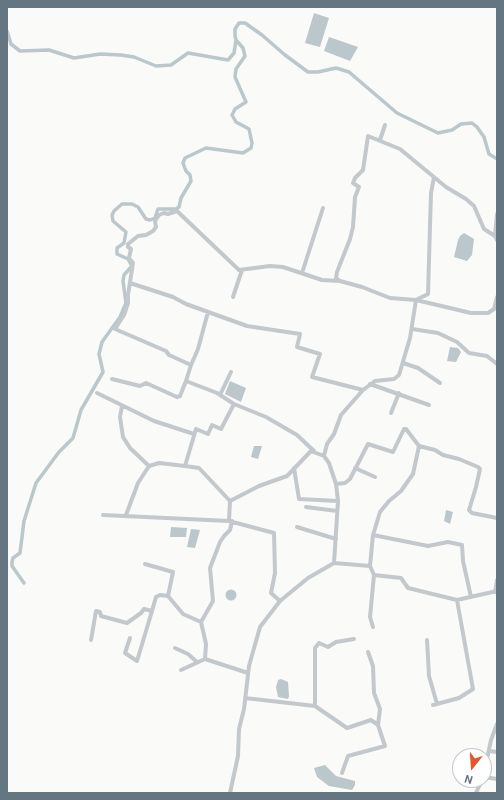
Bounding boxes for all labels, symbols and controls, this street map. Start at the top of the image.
north arrow [452,748,492,788]
text: N [463,772,474,786]

